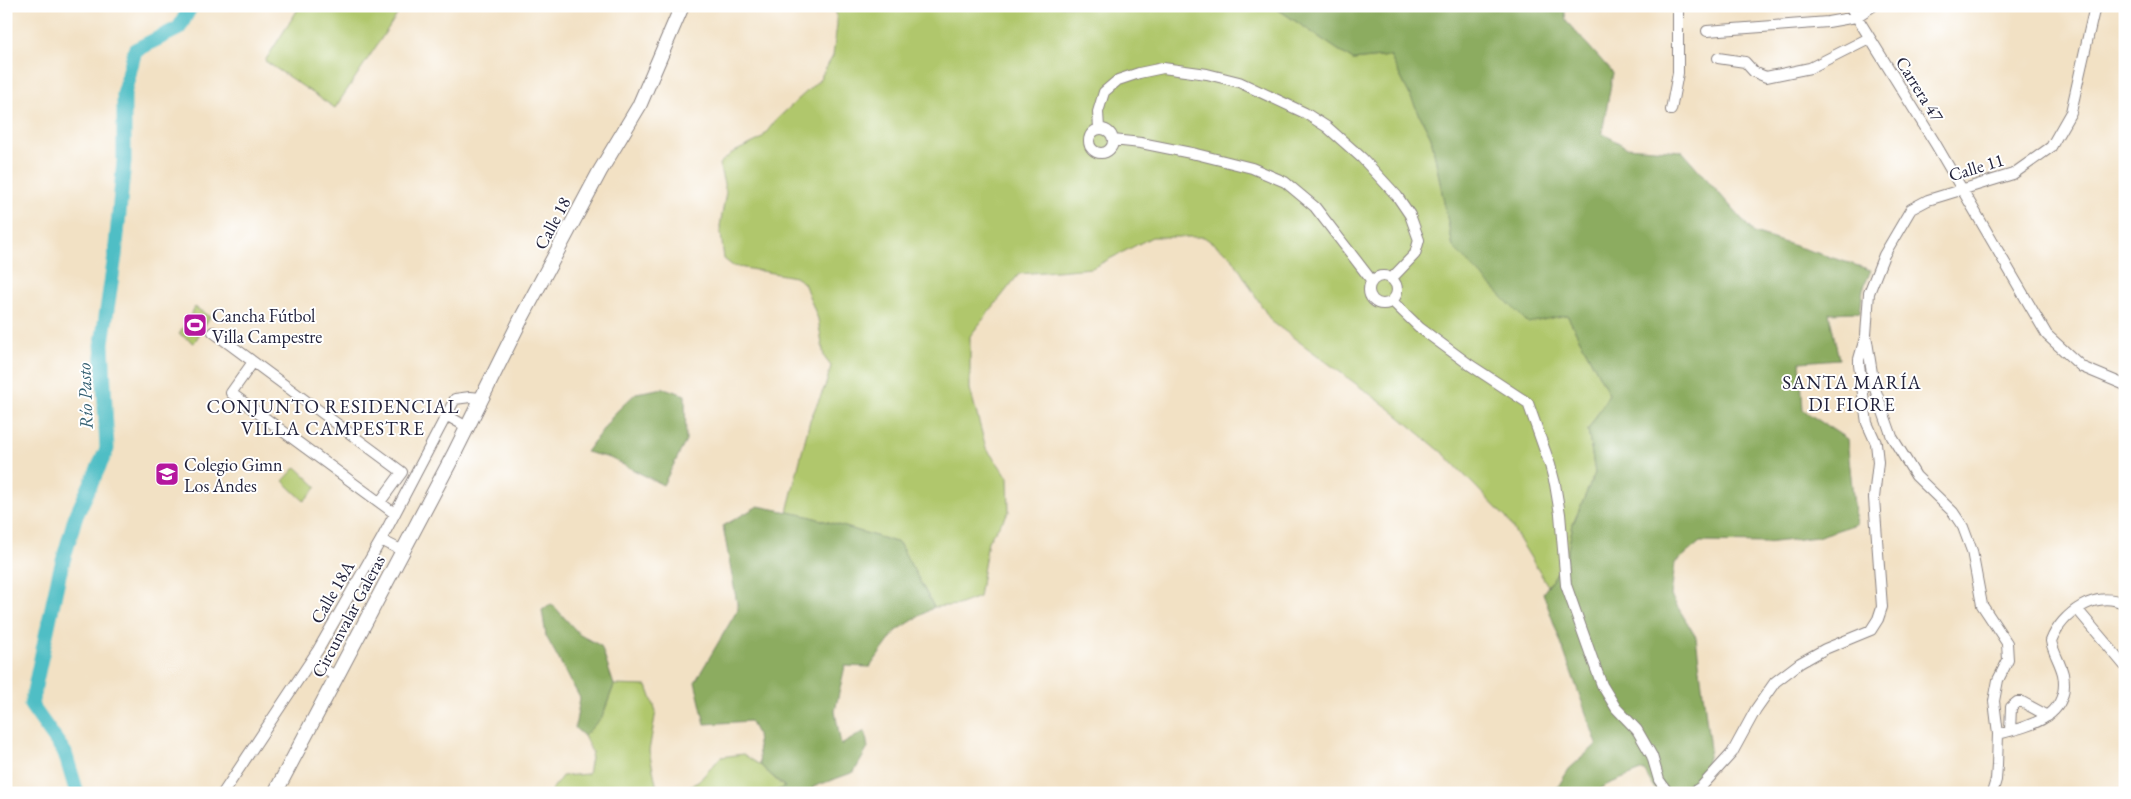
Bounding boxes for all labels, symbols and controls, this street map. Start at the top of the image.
street label: Carrera 47 [1891,52,1949,126]
street label: Calle 11 [1946,148,2006,186]
street label: Calle 18 [529,193,575,253]
place label: Cancha Fútbol Villa Campestre [212,304,322,348]
sports icon: Cancha Fútbol Villa Campestre [182,312,208,338]
water label: Río Pasto [71,362,99,430]
district label: SANTA MARÍA DI FIORE [1782,370,1922,417]
district label: CONJUNTO RESIDENCIAL VILLA CAMPESTRE [206,394,460,441]
place label: Colegio Gimn Los Andes [184,453,283,497]
school or university icon: Colegio Gimn Los Andes [154,461,180,487]
street label: Circunvalar Galeras [306,551,390,681]
street label: Calle 18A [305,556,359,628]

